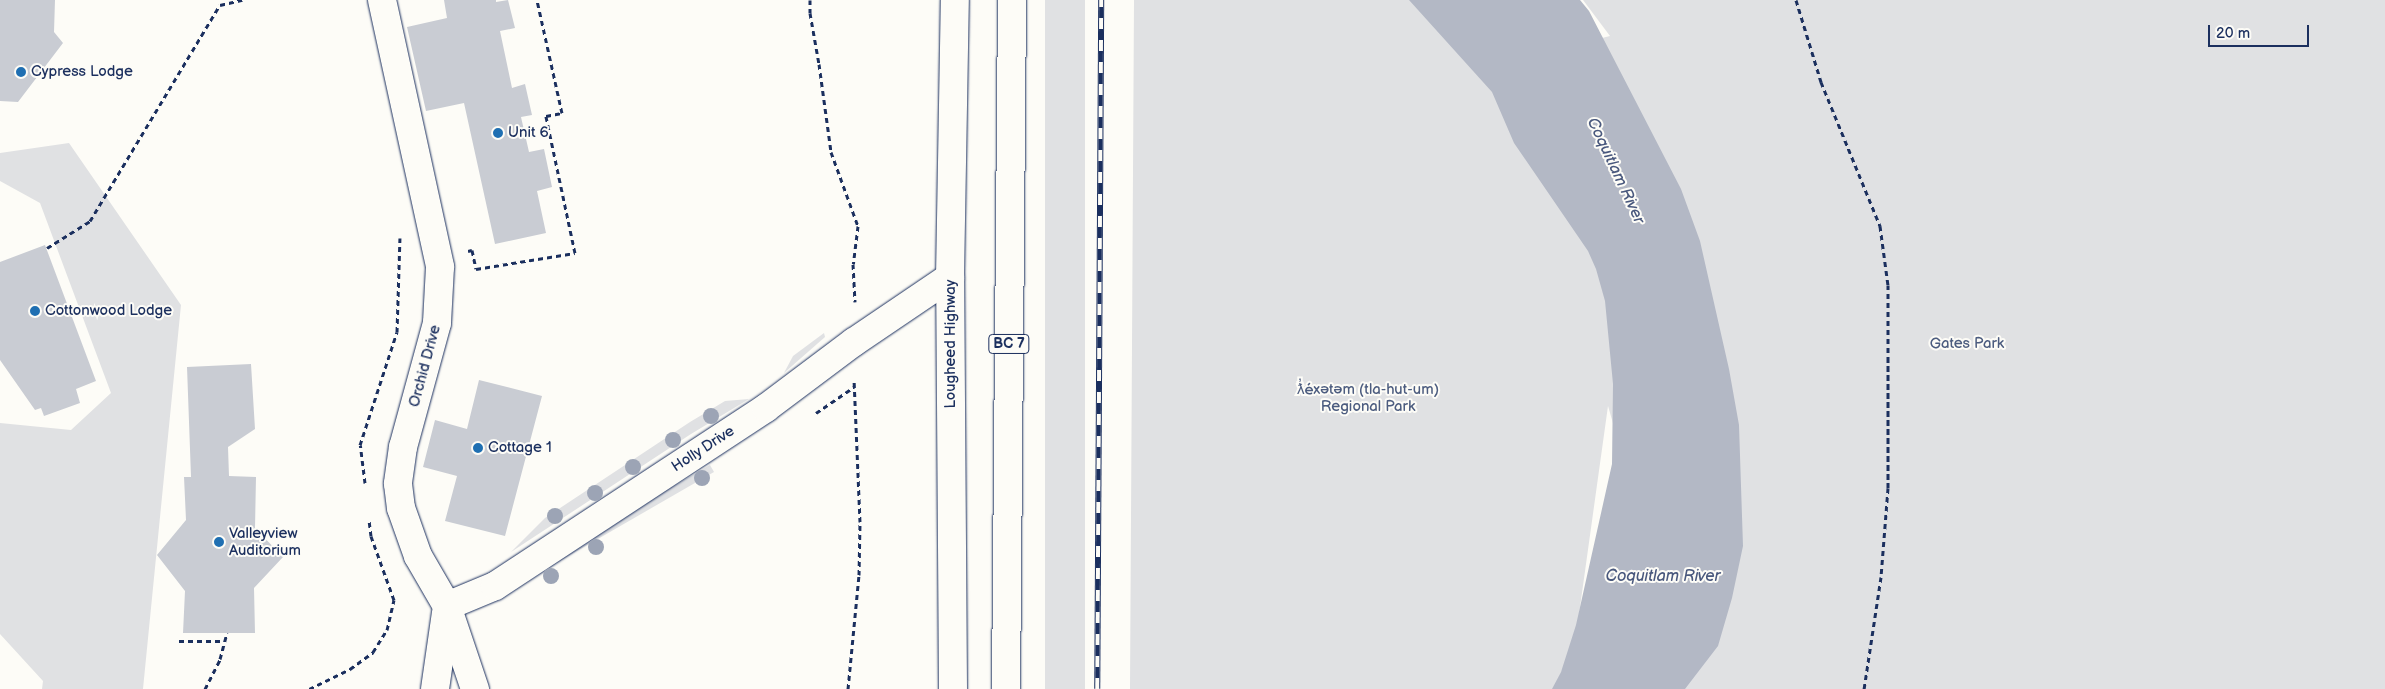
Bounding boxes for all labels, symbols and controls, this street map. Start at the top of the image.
scale bar [2210,15,2311,47]
text: 20 m [2216,24,2250,43]
place label: Cypress Lodge [31,63,133,81]
marker: Cypress Lodge [15,66,27,78]
water label: Coquitlam River [1582,115,1648,227]
place label: Unit 6 [508,124,549,142]
marker: Unit 6 [492,127,504,139]
street label: Lougheed Highway [942,280,960,408]
place label: Cottonwood Lodge [45,302,172,320]
marker: Cottonwood Lodge [29,305,41,317]
street label: Orchid Drive [405,323,445,409]
road number: BC 7 [988,332,1030,356]
park label: Gates Park [1930,335,2004,353]
park label: ƛ̓éxətəm (tla-hut-um) Regional Park [1297,380,1439,415]
street label: Holly Drive [668,422,738,476]
place label: Cottage 1 [488,439,552,457]
marker: Cottage 1 [472,442,484,454]
place label: Valleyview Auditorium [229,524,301,559]
marker: Valleyview Auditorium [213,536,225,548]
water label: Coquitlam River [1606,567,1720,587]

